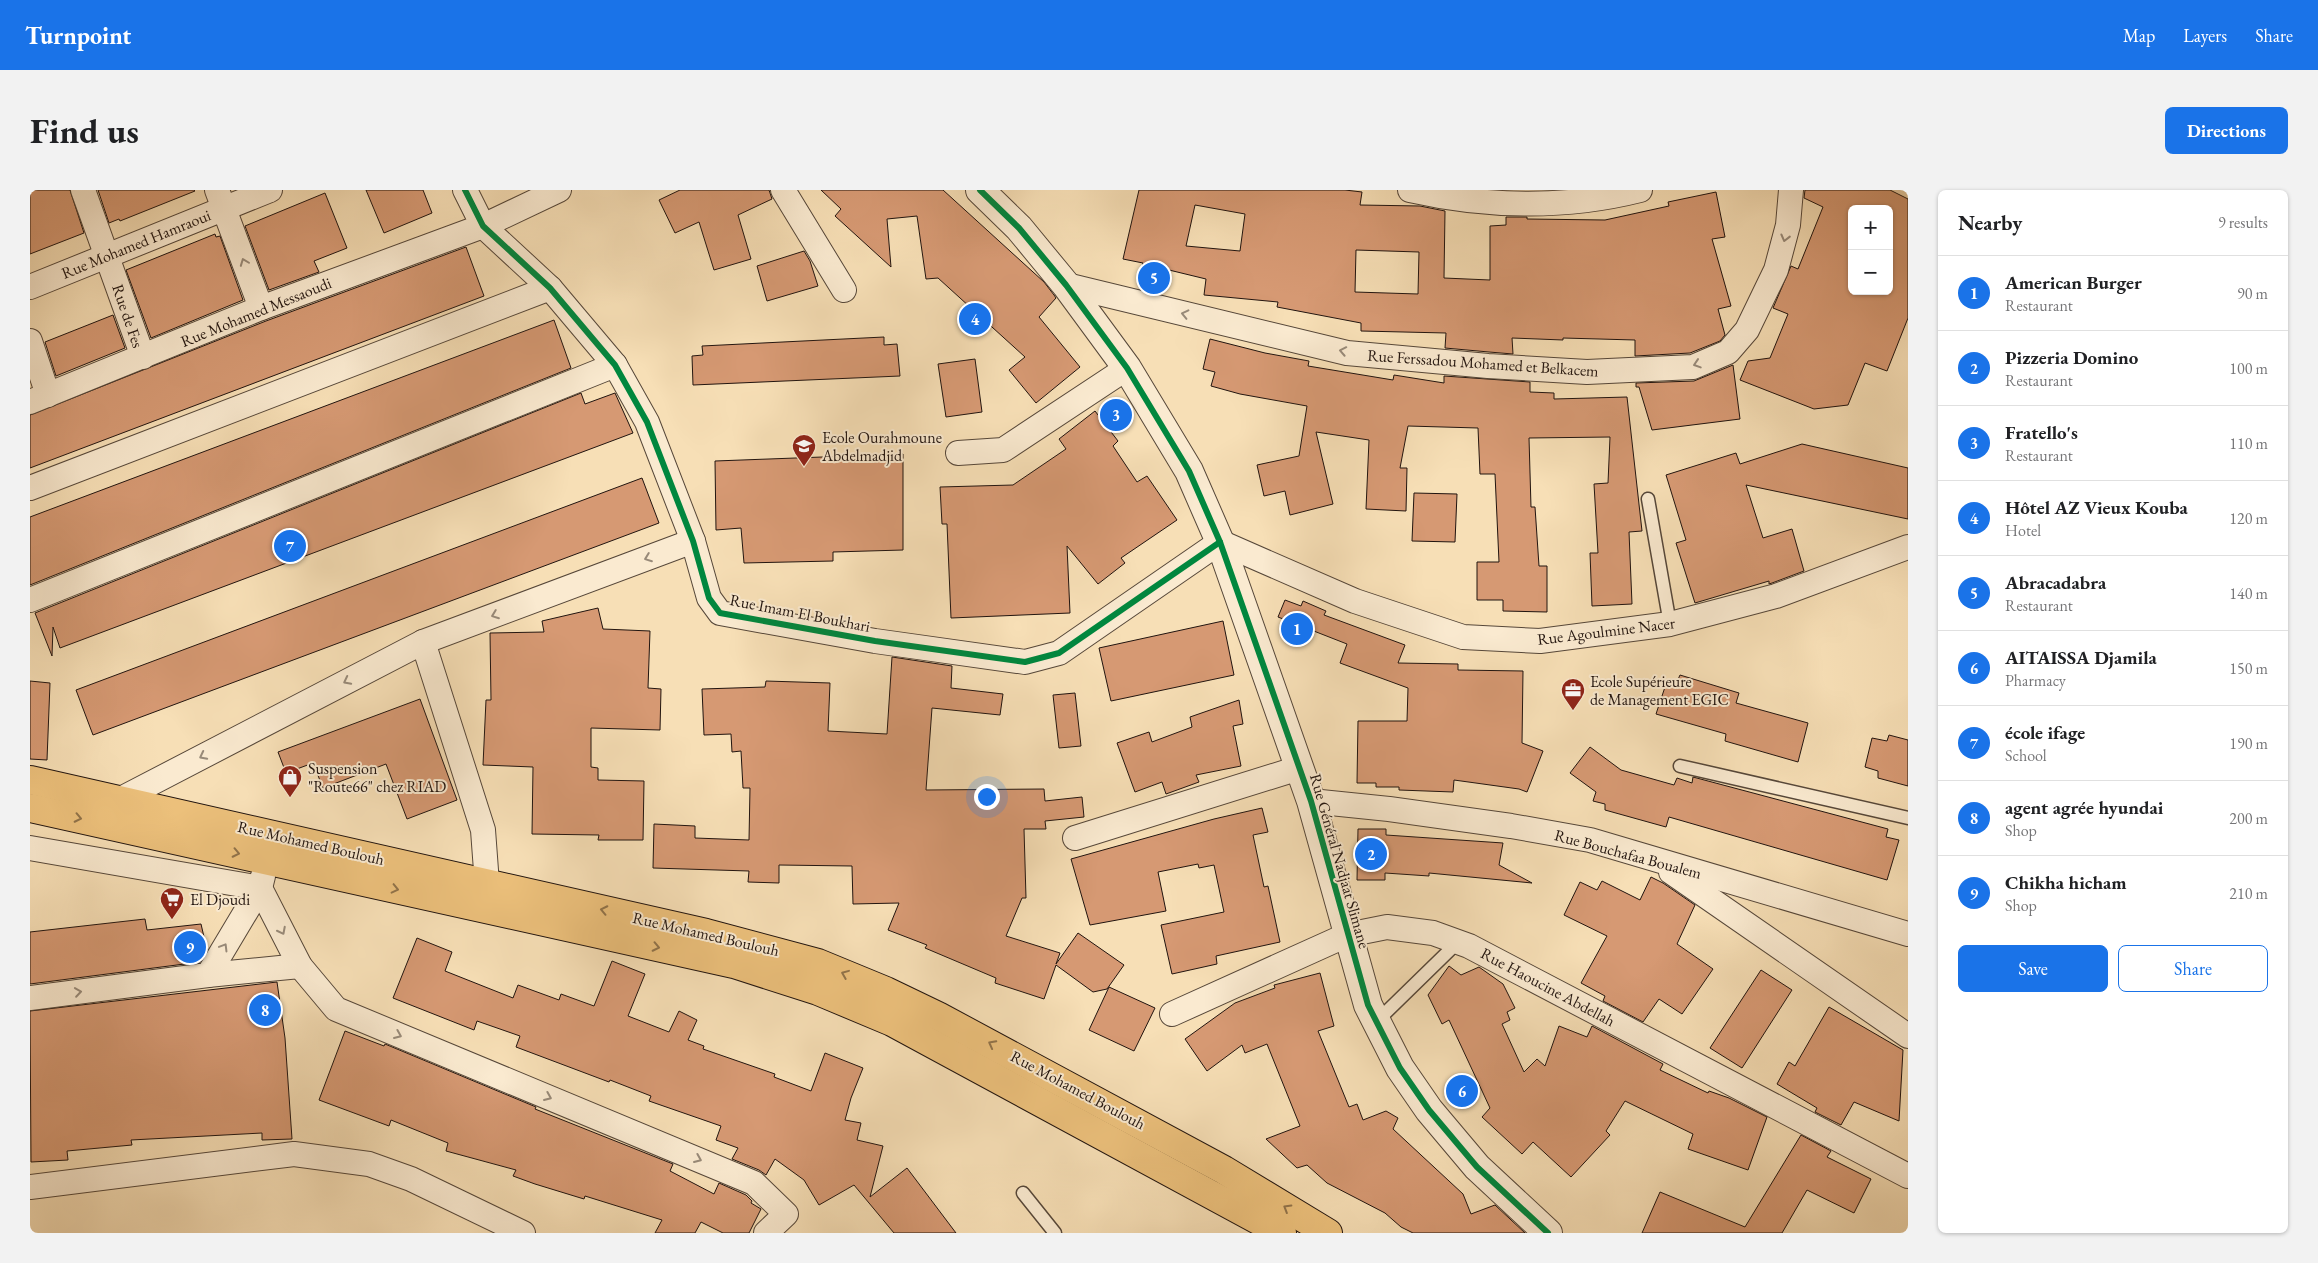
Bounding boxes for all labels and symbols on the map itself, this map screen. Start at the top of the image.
street label: Rue Mohamed Hamraoui [58,204,214,284]
one-way arrow [1780,234,1791,243]
one-way arrow [240,259,250,267]
pin: 5 [1138,259,1170,297]
street label: Rue Mohamed Messaoudi [177,272,335,352]
street label: Rue de Fes [107,281,149,351]
pin: 4 [959,300,991,338]
one-way arrow [1181,309,1190,320]
street label: Rue Ferssadou Mohamed et Belkacem [1367,344,1600,382]
one-way arrow [1339,347,1348,357]
one-way arrow [1693,359,1702,369]
pin: 3 [1100,396,1132,434]
place label: Ecole Ourahmoune Abdelmadjid [821,427,942,466]
school or university icon: Ecole Ourahmoune Abdelmadjid [791,433,817,467]
pin: 7 [274,527,306,565]
one-way arrow [644,552,652,562]
street label: Rue Imam El Boukhari [728,589,872,637]
one-way arrow [492,609,500,619]
pin: 1 [1281,610,1313,648]
street label: Rue Agoulmine Nacer [1536,612,1677,650]
place label: Ecole Supérieure de Management EGIC [1590,671,1729,710]
one-way arrow [344,675,353,685]
office icon: Ecole Supérieure de Management EGIC [1560,677,1586,711]
one-way arrow [200,750,209,760]
place label: Suspension "Route66" chez RIAD [308,758,446,797]
shop icon: Suspension "Route66" chez RIAD [277,764,303,798]
street label: Rue Général Nadjaat Slimane [1305,771,1375,951]
your location [974,784,1000,810]
one-way arrow [73,813,82,823]
street label: Rue Mohamed Boulouh [236,816,386,870]
street label: Rue Bouchafaa Boualem [1552,824,1704,884]
pin: 2 [1355,835,1387,873]
one-way arrow [232,848,241,858]
one-way arrow [390,883,399,894]
supermarket icon: El Djoudi [159,886,185,920]
place label: El Djoudi [190,889,250,910]
one-way arrow [599,906,608,916]
street label: Rue Mohamed Boulouh [631,907,781,961]
one-way arrow [276,926,286,935]
pin: 9 [174,928,206,966]
one-way arrow [652,941,661,951]
street label: Rue Haoucine Abdellah [1477,943,1619,1031]
one-way arrow [218,944,228,953]
one-way arrow [841,970,850,980]
one-way arrow [75,987,83,998]
pin: 8 [249,991,281,1029]
one-way arrow [393,1028,402,1039]
one-way arrow [988,1040,997,1050]
street label: Rue Mohamed Boulouh [1007,1046,1149,1134]
pin: 6 [1446,1072,1478,1110]
one-way arrow [543,1091,552,1101]
one-way arrow [693,1153,702,1164]
one-way arrow [1283,1204,1292,1214]

